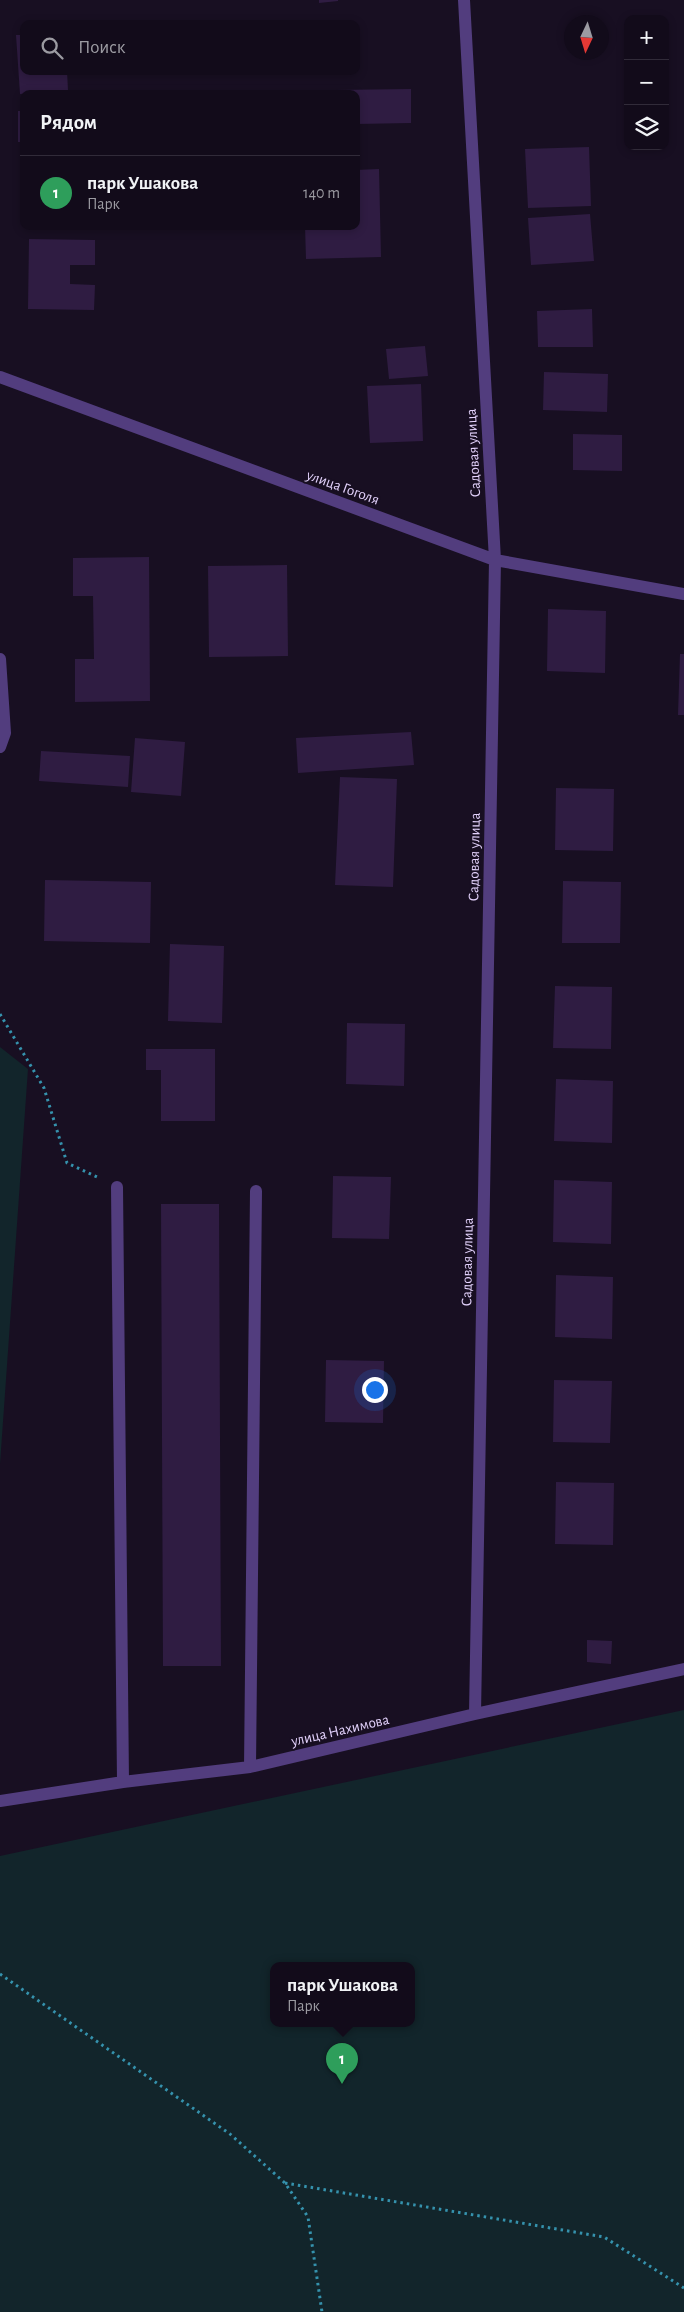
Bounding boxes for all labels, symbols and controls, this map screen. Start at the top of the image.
north arrow [564,15,609,60]
map controls [624,15,669,150]
button: + [624,15,669,60]
search box [20,20,360,75]
icon: search [38,34,66,62]
text: Поиск [78,38,125,57]
button: − [624,60,669,105]
button: layers [624,105,669,150]
text: Рядом [40,112,97,133]
text: парк Ушакова [87,174,198,193]
text: 1 [53,185,59,201]
text: 140 m [303,185,340,201]
text: Парк [87,196,120,212]
street label: Садовая улица [464,408,483,498]
street label: улица Гоголя [304,467,381,508]
street label: Садовая улица [466,812,483,902]
street label: Садовая улица [459,1217,476,1307]
your location [362,1377,388,1403]
street label: улица Нахимова [289,1712,391,1749]
popup [270,1962,415,2027]
text: парк Ушакова [287,1976,398,1995]
text: Парк [287,1998,320,2014]
pin: 1 [326,2043,358,2084]

